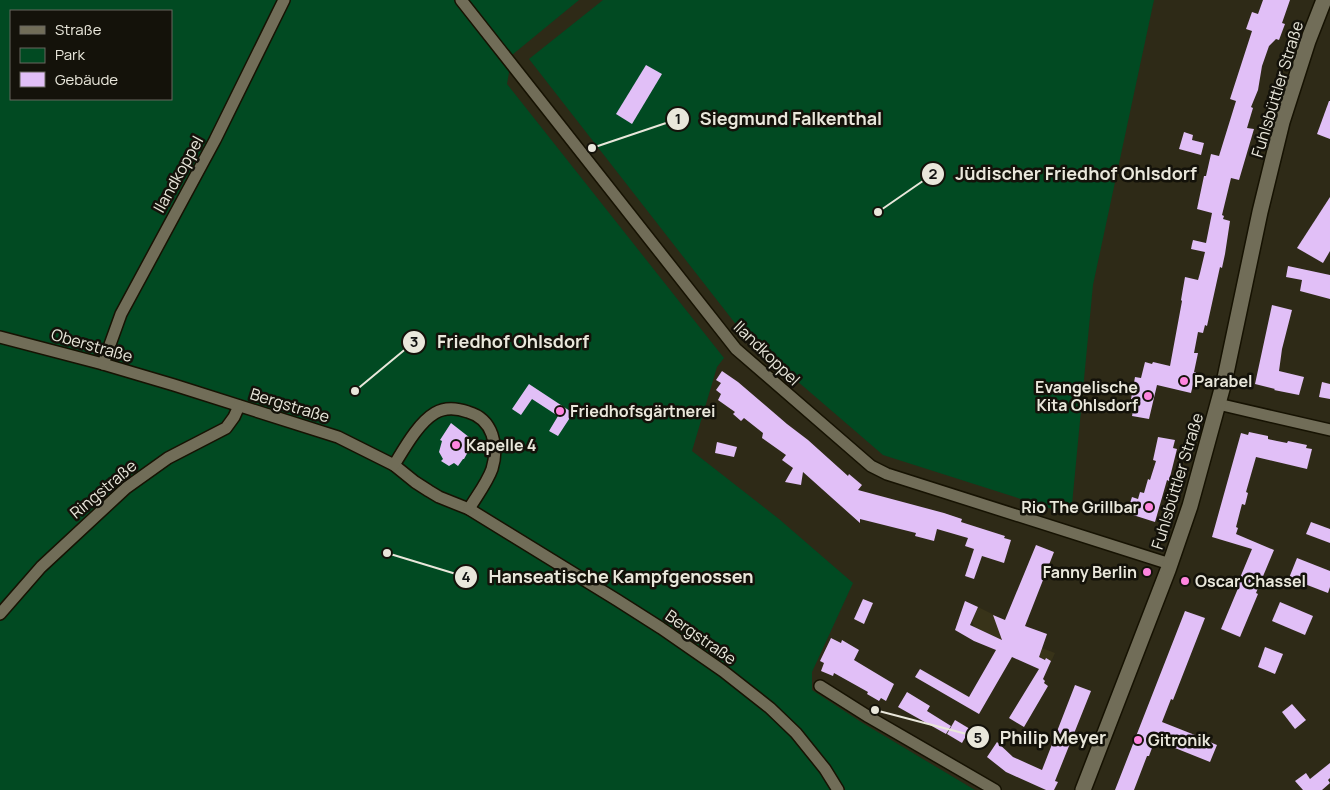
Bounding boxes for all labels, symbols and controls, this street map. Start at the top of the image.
legend [10,10,172,100]
street label: Fuhlsbüttler Straße [1246,18,1308,160]
text: Straße [55,19,102,40]
text: Park [55,44,85,65]
text: Gebäude [55,69,118,90]
callout: Siegmund Falkenthal [665,102,893,135]
text: Siegmund Falkenthal [700,106,882,130]
text: 1 [675,108,681,129]
street label: Ilandkoppel [148,132,208,216]
callout: Jüdischer Friedhof Ohlsdorf [920,157,1207,190]
text: Jüdischer Friedhof Ohlsdorf [955,161,1197,185]
text: 2 [929,163,938,184]
street label: Ilandkoppel [729,316,805,390]
street label: Oberstraße [49,323,135,367]
callout: Friedhof Ohlsdorf [402,325,599,358]
text: Friedhof Ohlsdorf [437,329,589,353]
text: 3 [410,331,418,352]
place label: Parabel [1194,370,1253,392]
marker: Parabel [1178,375,1190,387]
place label: Evangelische Kita Ohlsdorf [1035,376,1138,416]
street label: Bergstraße [248,382,332,428]
marker: Evangelische Kita Ohlsdorf [1142,390,1154,402]
place label: Friedhofsgärtnerei [570,400,716,422]
marker: Friedhofsgärtnerei [554,405,566,417]
street label: Fuhlsbüttler Straße [1146,410,1208,552]
place label: Kapelle 4 [466,434,537,456]
marker: Kapelle 4 [450,439,462,451]
street label: Ringstraße [65,455,141,523]
place label: Rio The Grillbar [1021,496,1139,518]
marker: Rio The Grillbar [1143,501,1155,513]
callout: Hanseatische Kampfgenossen [453,561,763,594]
place label: Fanny Berlin [1043,561,1137,583]
text: Hanseatische Kampfgenossen [488,564,754,588]
text: 4 [461,566,471,587]
marker: Fanny Berlin [1141,566,1153,578]
place label: Oscar Chassel [1195,570,1306,592]
marker: Oscar Chassel [1179,575,1191,587]
street label: Bergstraße [661,604,741,670]
callout: Philip Meyer [965,721,1117,754]
text: Philip Meyer [1000,725,1106,749]
text: 5 [974,727,983,748]
place label: Gitronik [1148,729,1211,751]
marker: Gitronik [1132,734,1144,746]

